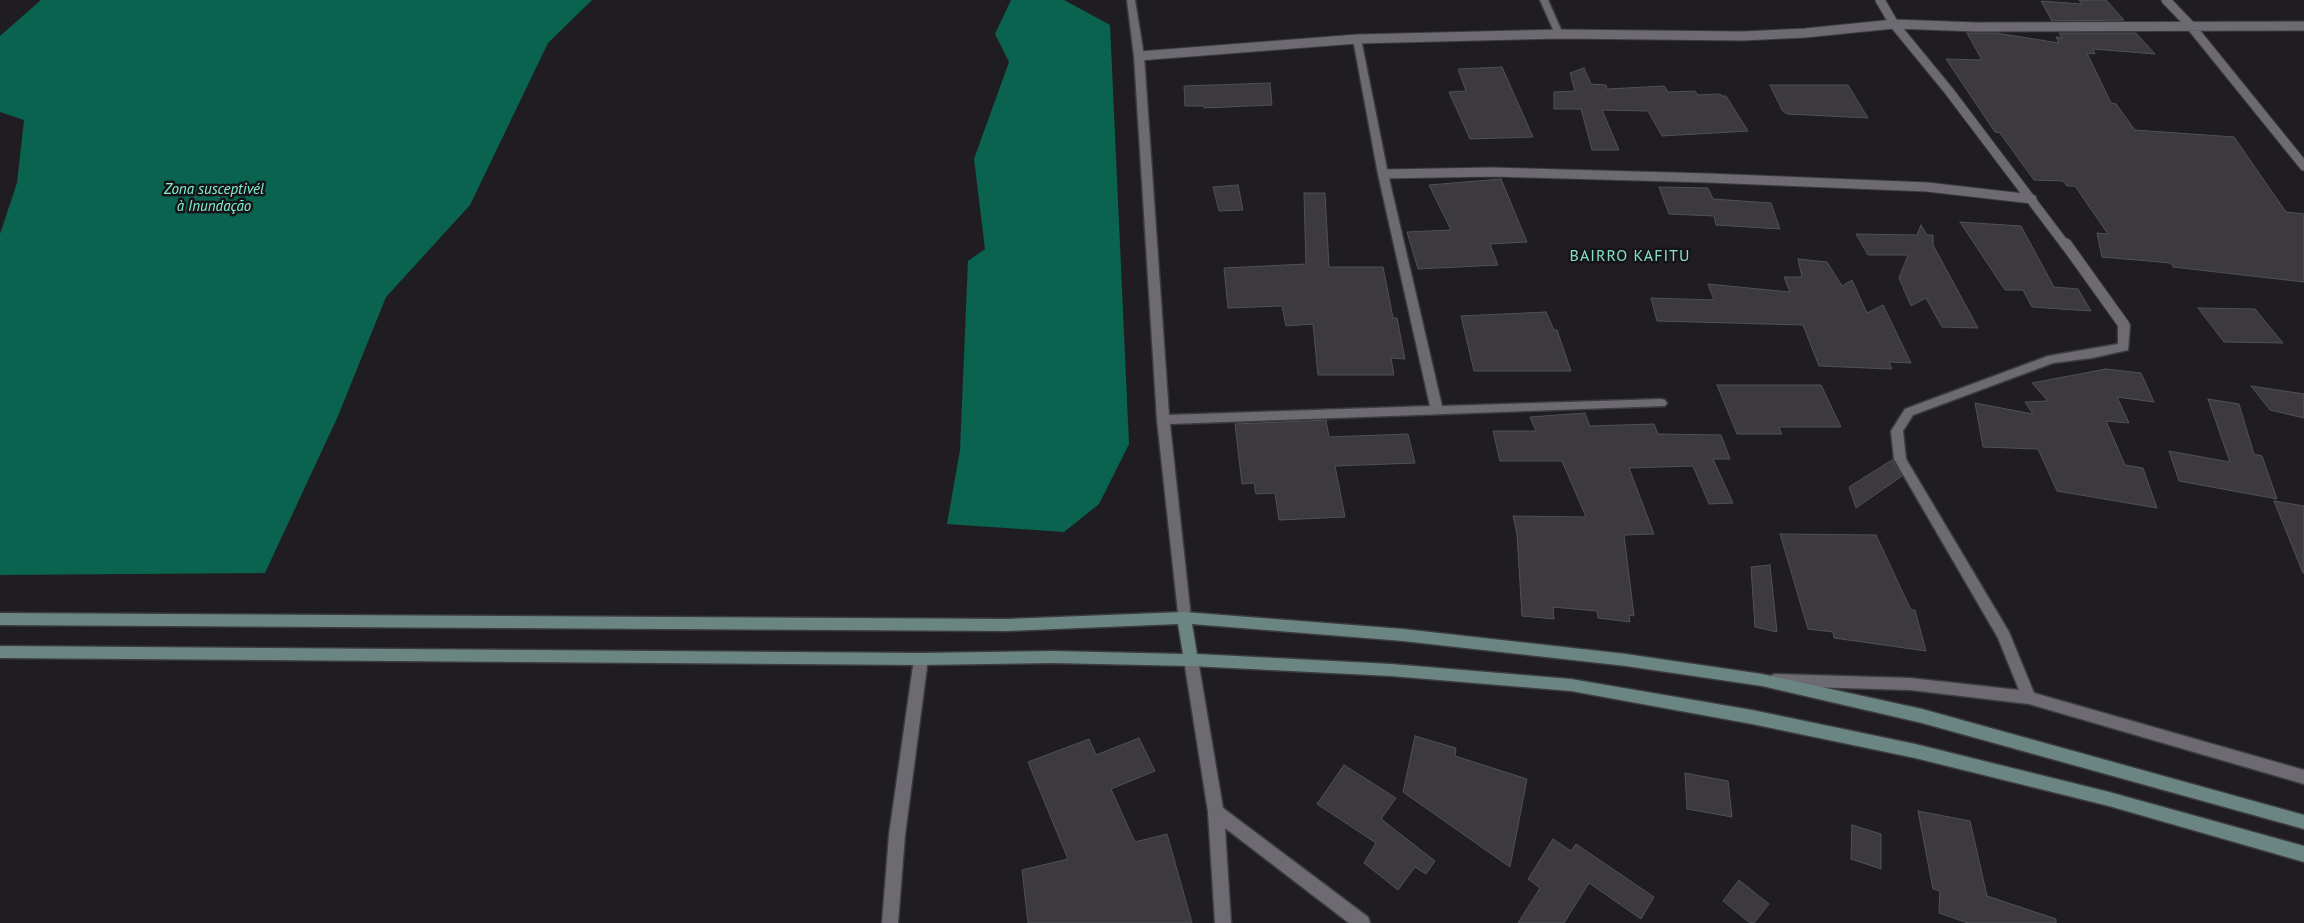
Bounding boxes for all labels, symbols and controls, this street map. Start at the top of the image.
water label: Zona susceptivél à Inundação [164,181,264,216]
district label: BAIRRO KAFITU [1568,246,1692,266]

